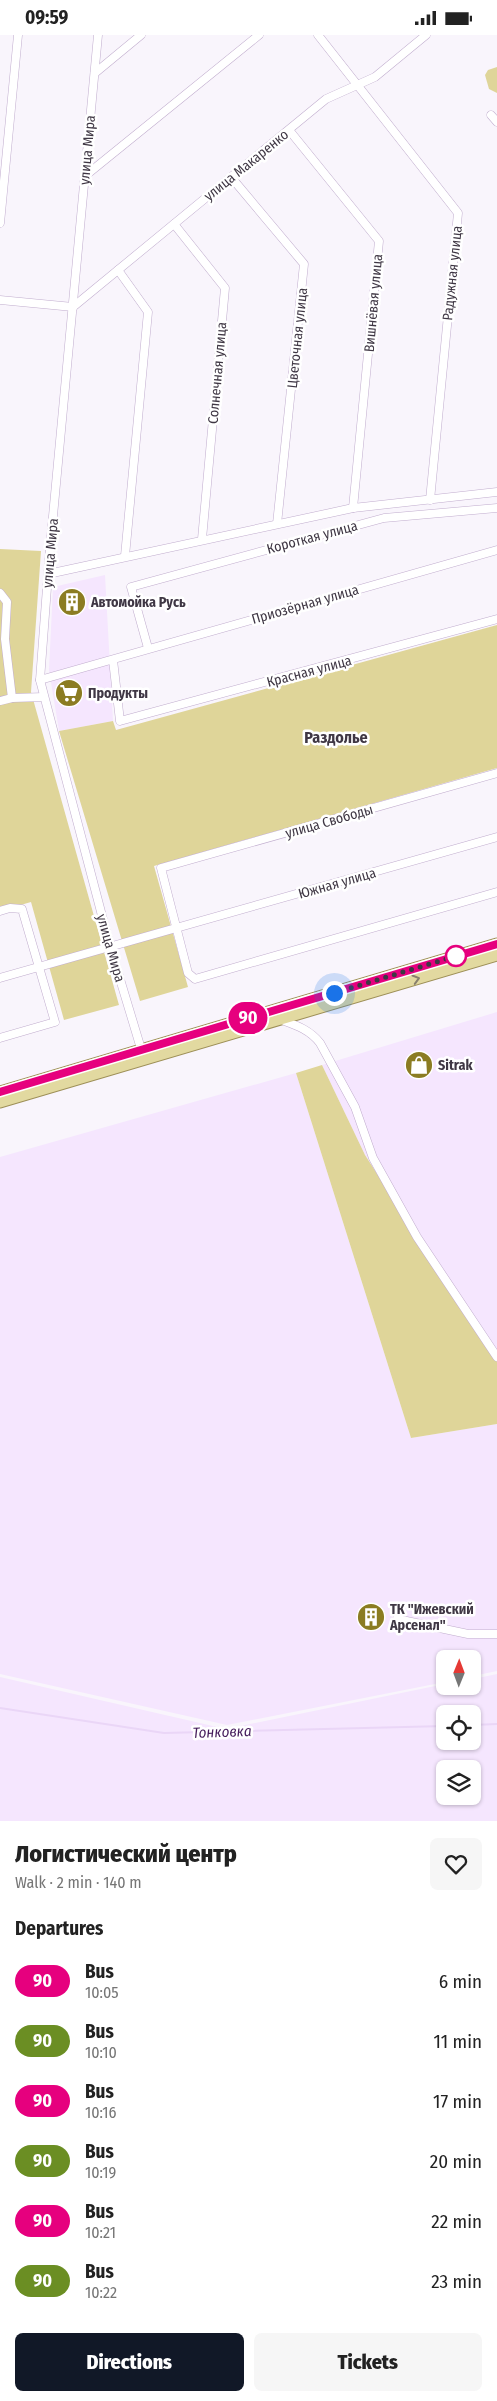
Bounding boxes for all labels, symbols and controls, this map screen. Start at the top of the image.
text: 09:59 [25,6,68,29]
street label: улица Мира [76,114,99,186]
street label: улица Макаренко [201,126,292,205]
street label: Радужная улица [439,225,466,321]
street label: Вишнёвая улица [361,253,386,353]
street label: Цветочная улица [284,287,311,389]
street label: Солнечная улица [205,321,230,425]
street label: улица Мира [39,517,62,589]
street label: Короткая улица [265,517,360,558]
street label: Приозёрная улица [250,581,361,628]
building icon: Автомойка Русь [57,587,87,617]
place label: Автомойка Русь [90,594,186,611]
street label: Красная улица [265,652,354,691]
supermarket icon: Продукты [54,678,84,708]
place label: Продукты [88,685,148,702]
district label: Раздолье [304,728,368,747]
street label: улица Свободы [283,801,375,842]
street label: Южная улица [296,864,378,903]
street label: улица Мира [93,912,128,984]
unlabelled marker [445,945,467,967]
one-way arrow [411,974,419,984]
your location [322,981,347,1006]
line badge: 90 [226,1002,270,1034]
text: 90 [238,1007,258,1029]
shop icon: Sitrak [404,1050,434,1080]
place label: Sitrak [438,1057,473,1074]
place label: ТК "Ижевский Арсенал" [389,1601,474,1634]
building icon: ТК "Ижевский Арсенал" [356,1602,386,1632]
north arrow [436,1650,481,1695]
map controls [436,1650,481,1805]
button: locate [436,1705,481,1750]
water label: Тонковка [192,1722,252,1742]
button: layers [436,1760,481,1805]
button: heart [430,1838,482,1890]
text: Логистический центр [15,1840,237,1868]
text: Walk · 2 min · 140 m [15,1873,142,1892]
text: Departures [15,1917,103,1940]
text: Bus [85,1960,114,1983]
text: 90 [33,1970,52,1992]
text: 6 min [439,1970,482,1993]
text: 10:05 [85,1983,119,2002]
text: Bus [85,2020,114,2043]
text: 90 [33,2030,52,2052]
text: 11 min [434,2030,482,2053]
text: 10:10 [85,2043,117,2062]
text: Bus [85,2080,114,2103]
text: 90 [33,2090,52,2112]
text: 17 min [433,2090,482,2113]
text: 10:16 [85,2103,117,2122]
text: Bus [85,2140,114,2163]
text: 90 [33,2150,52,2172]
text: 20 min [430,2150,482,2173]
text: 10:19 [85,2163,116,2182]
text: Bus [85,2200,114,2223]
text: 90 [33,2210,52,2232]
text: 22 min [431,2210,482,2233]
text: 10:21 [85,2223,116,2242]
text: Bus [85,2260,114,2283]
text: 90 [33,2270,52,2292]
text: 23 min [431,2270,482,2293]
text: 10:22 [85,2283,117,2302]
button: Directions [15,2333,244,2391]
button: Tickets [254,2333,482,2391]

